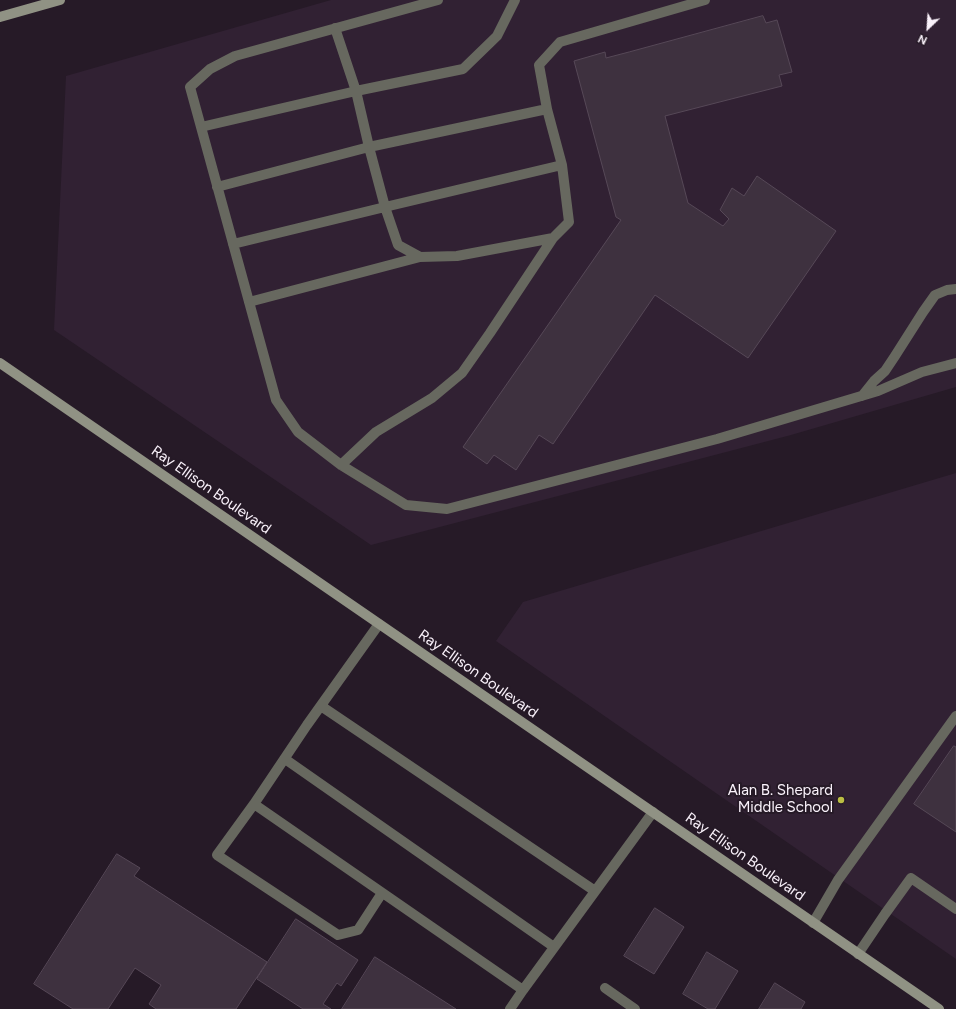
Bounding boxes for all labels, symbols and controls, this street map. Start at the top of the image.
north arrow [908,8,948,48]
text: N [916,32,929,47]
street label: Ray Ellison Boulevard [148,442,274,538]
street label: Ray Ellison Boulevard [415,626,541,722]
place label: Alan B. Shepard Middle School [728,782,833,817]
marker: Alan B. Shepard Middle School [836,795,846,805]
street label: Ray Ellison Boulevard [682,809,808,905]

